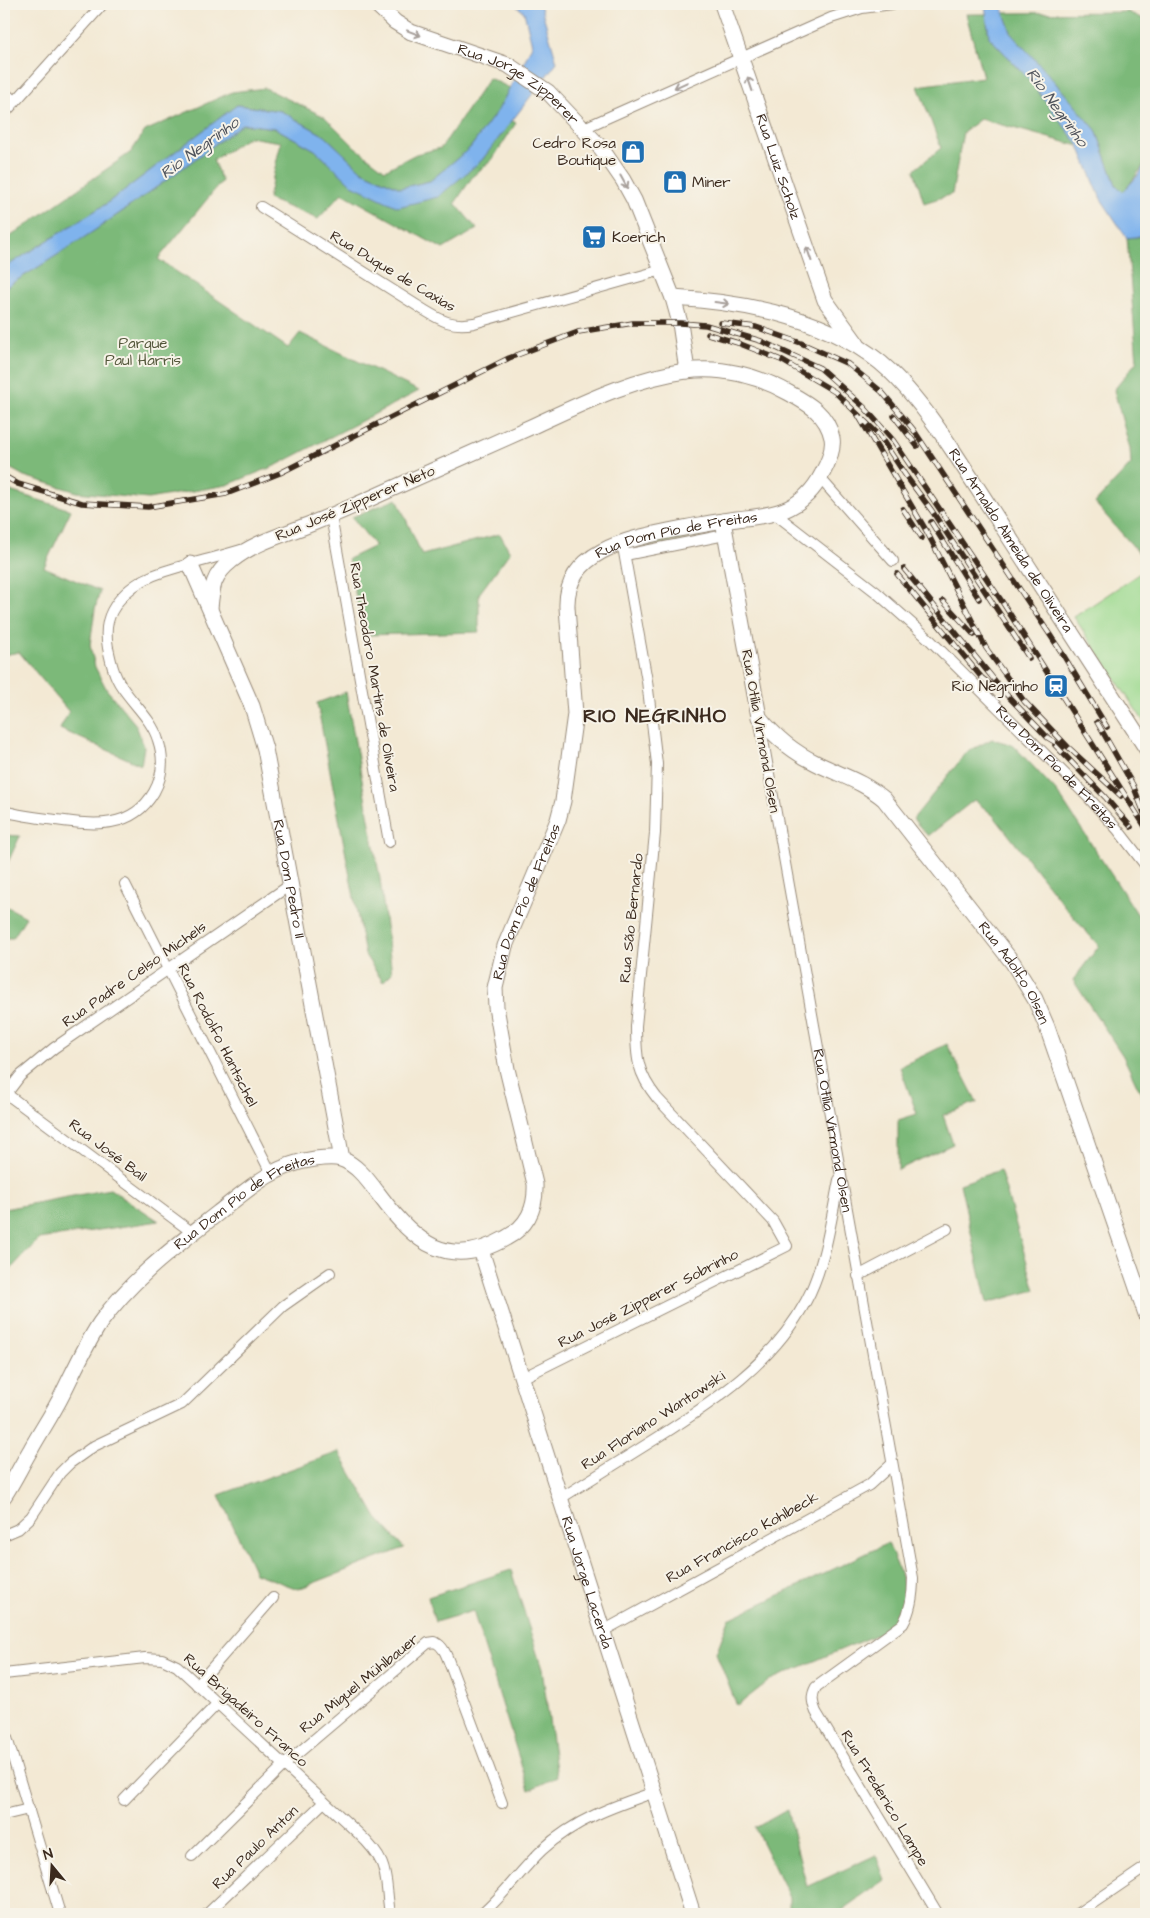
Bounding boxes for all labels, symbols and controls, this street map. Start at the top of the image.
one-way arrow [406,28,421,38]
street label: Rua Jorge Zipperer [455,39,584,130]
water label: Rio Negrinho [1020,64,1094,153]
one-way arrow [745,77,754,93]
one-way arrow [674,80,689,90]
water label: Rio Negrinho [156,111,245,185]
street label: Rua Luiz Scholz [750,111,806,223]
place label: Cedro Rosa Boutique [533,133,616,171]
shop icon: Cedro Rosa Boutique [620,139,646,165]
shop icon: Miner [662,169,688,195]
place label: Miner [692,172,731,193]
one-way arrow [619,175,629,190]
supermarket icon: Koerich [581,224,607,250]
street label: Rua Duque de Caxias [326,226,460,318]
place label: Koerich [612,227,666,248]
one-way arrow [804,247,813,263]
one-way arrow [714,298,730,308]
park label: Parque Paul Harris [105,333,182,371]
street label: Rua Arnaldo Almeida de Oliveira [943,444,1078,637]
street label: Rua José Zipperer Neto [272,460,439,547]
street label: Rua Dom Pio de Freitas [591,507,759,564]
street label: Rua Theodoro Martins de Oliveira [344,561,405,794]
street label: Rua Otília Virmond Olsen [736,648,785,815]
station icon: Rio Negrinho [1043,673,1069,699]
place label: Rio Negrinho [951,676,1039,698]
street label: Rua Dom Pio de Freitas [991,701,1123,834]
district label: RIO NEGRINHO [583,702,727,730]
street label: Rua Dom Pedro II [267,818,310,940]
street label: Rua Dom Pio de Freitas [487,820,567,982]
street label: Rua São Bernardo [614,852,649,984]
street label: Rua Padre Celso Michels [58,916,211,1032]
street label: Rua Adolfo Olsen [973,917,1055,1028]
street label: Rua Rodolfo Hantschel [172,960,263,1110]
street label: Rua Otília Virmond Olsen [807,1047,857,1214]
street label: Rua José Bail [64,1114,151,1187]
street label: Rua Dom Pio de Freitas [169,1149,317,1255]
street label: Rua José Zipperer Sobrinho [554,1243,743,1353]
street label: Rua Floriano Wantowski [577,1365,730,1475]
street label: Rua Francisco Kohlbeck [662,1487,822,1588]
street label: Rua Jorge Lacerda [556,1514,618,1652]
street label: Rua Miguel Mühlbauer [295,1629,424,1739]
street label: Rua Brigadeiro Franco [178,1649,313,1773]
street label: Rua Frederico Lampe [836,1726,934,1870]
street label: Rua Paulo Anton [208,1800,304,1894]
north arrow [28,1840,78,1890]
text: N [41,1844,56,1865]

